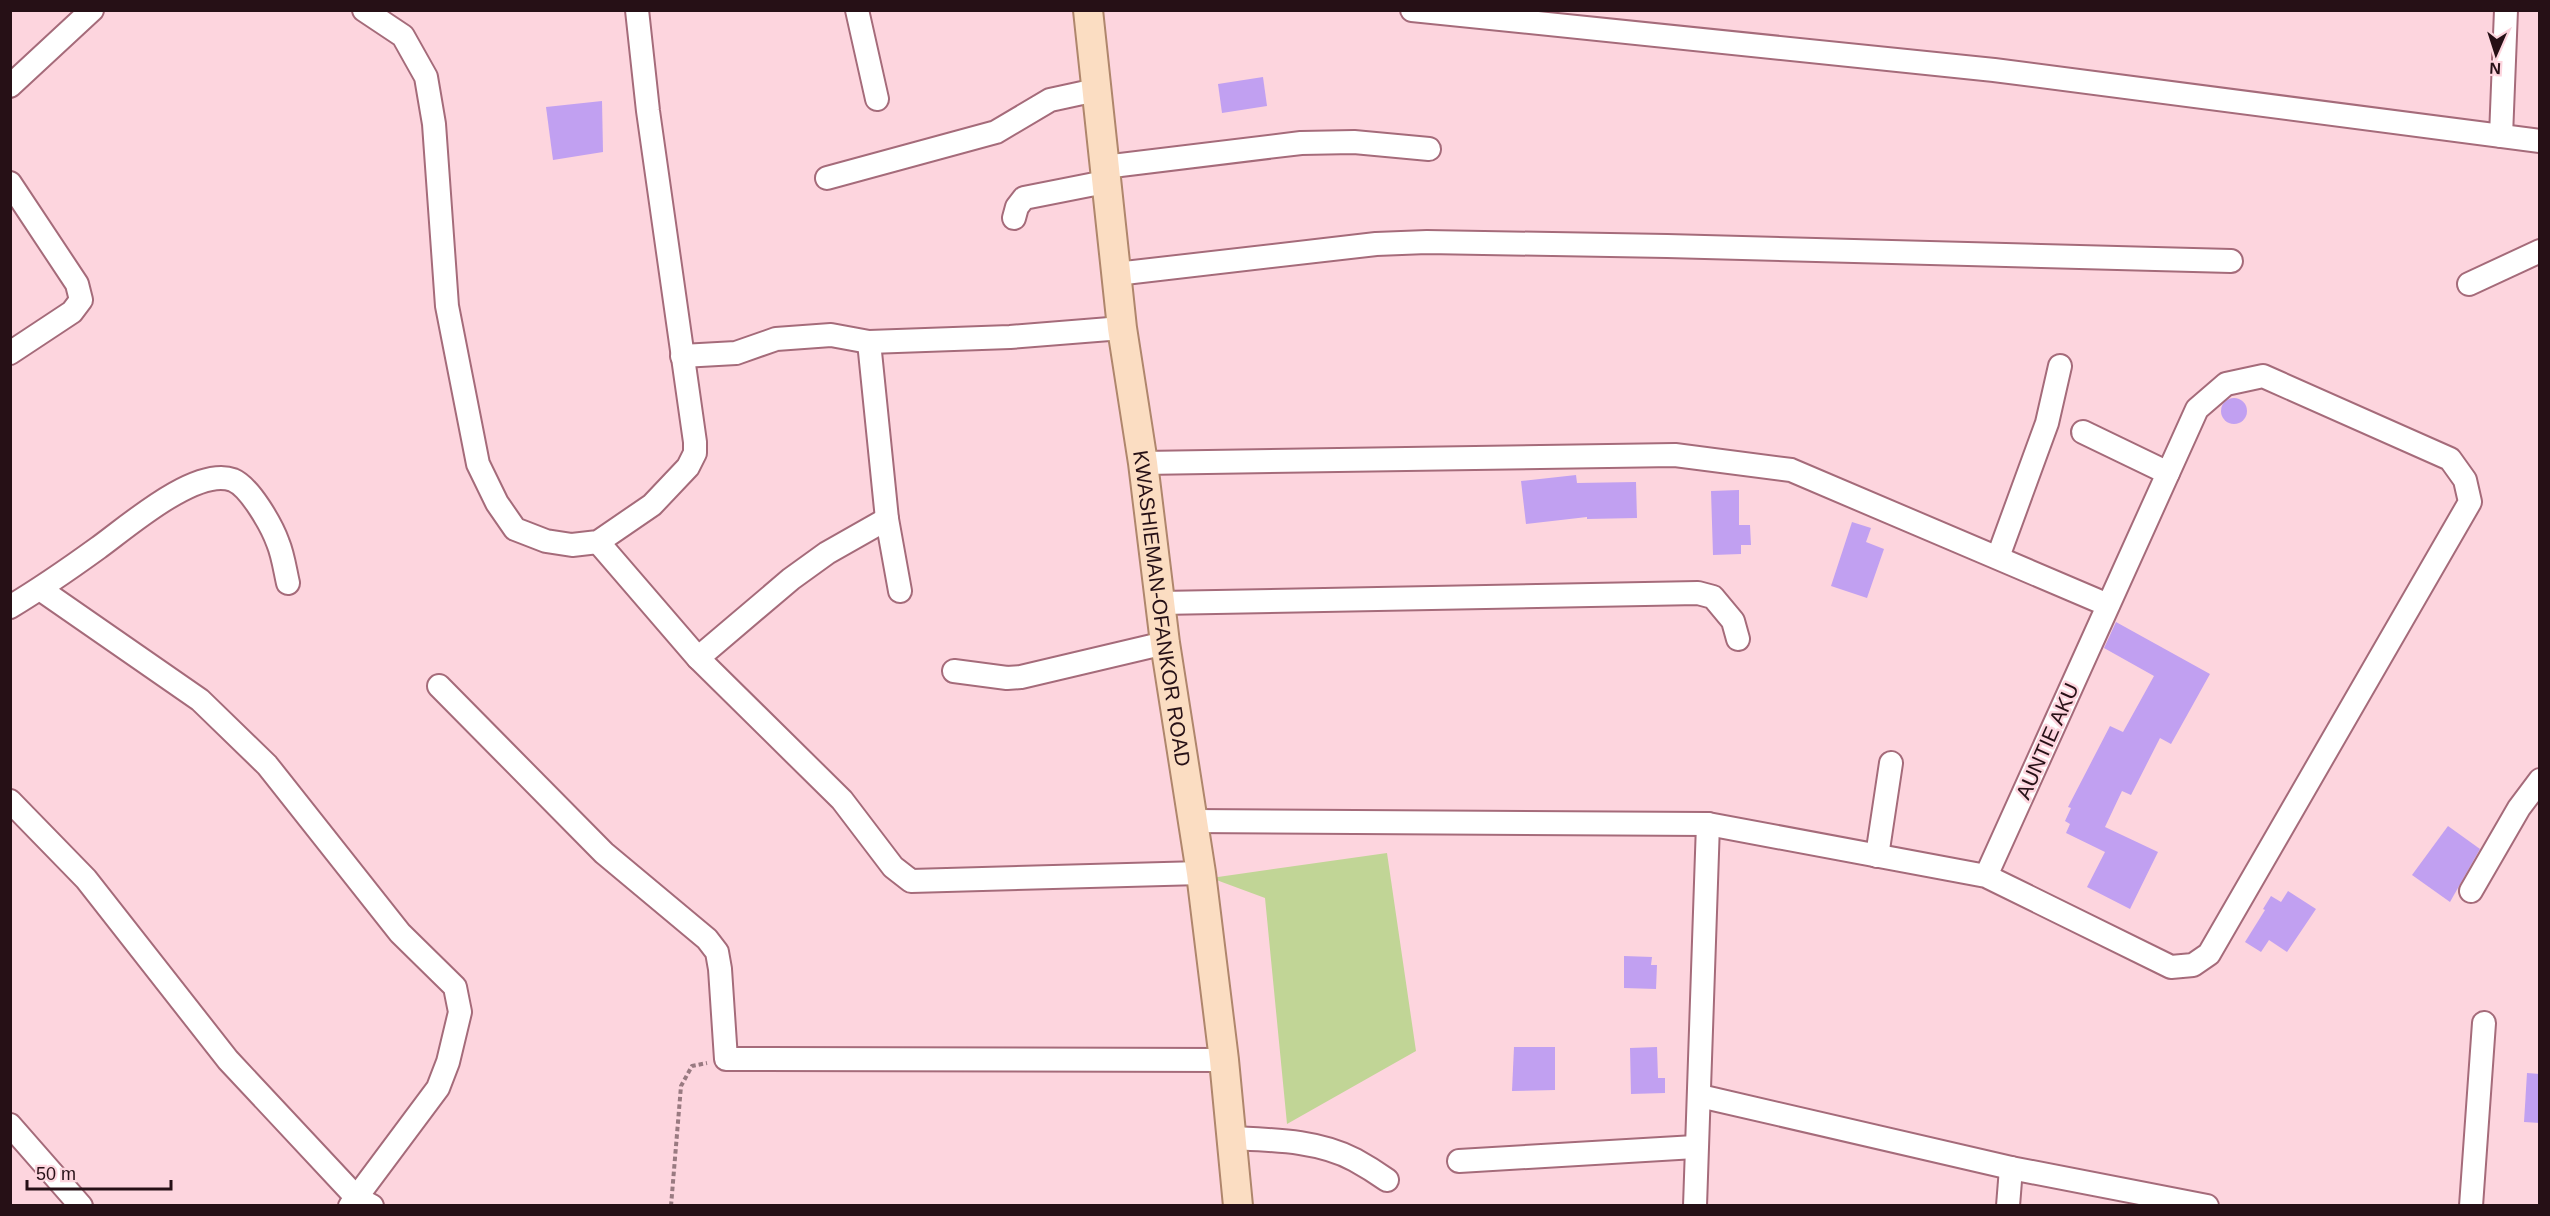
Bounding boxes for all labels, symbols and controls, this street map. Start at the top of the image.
north arrow [2466,24,2526,84]
text: N [2489,60,2501,77]
street label: KWASHIEMAN-OFANKOR ROAD [1130,448,1196,768]
street label: AUNTIE AKU [2011,679,2083,803]
scale bar [27,1153,171,1191]
text: 50 m [36,1164,76,1184]

